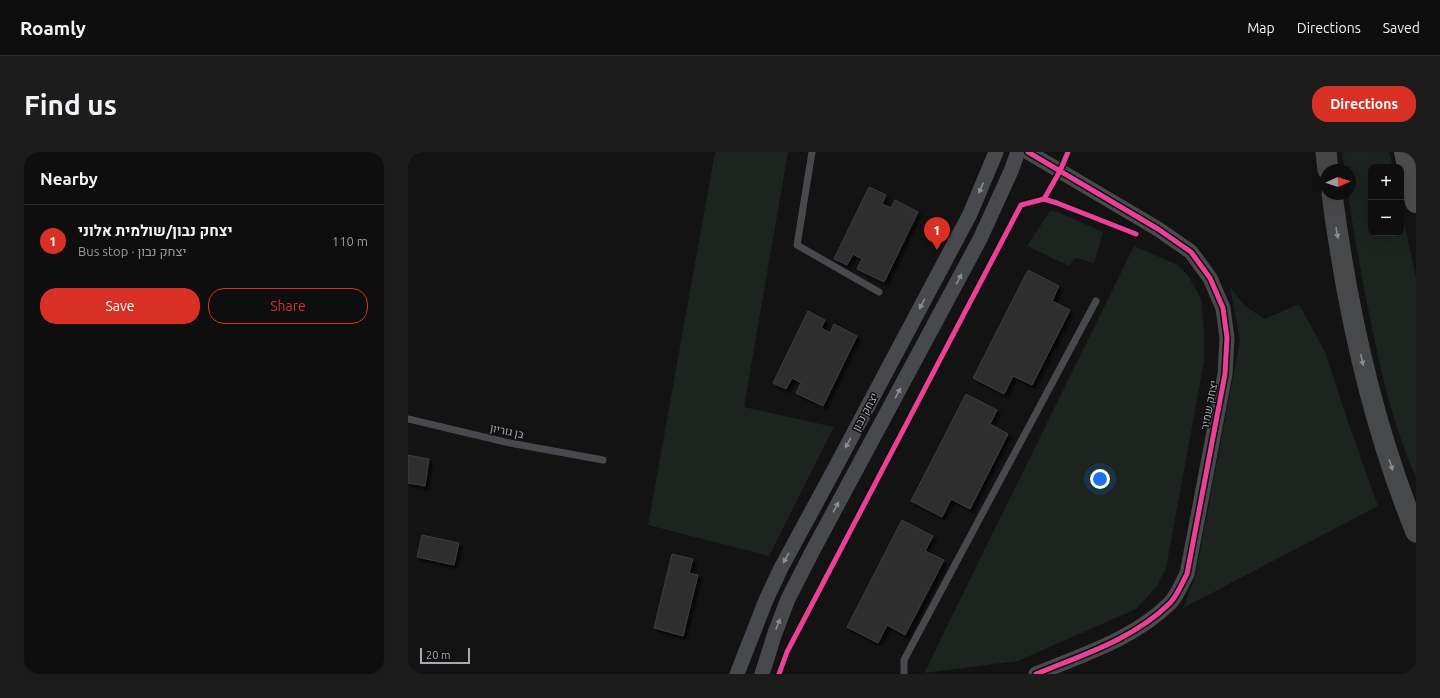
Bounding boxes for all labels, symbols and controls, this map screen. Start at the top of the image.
text: Roamly [20,17,86,39]
text: Map [1247,20,1275,36]
text: Directions [1297,20,1361,36]
text: Saved [1383,20,1420,36]
button: Directions [1312,86,1416,122]
text: Find us [24,89,117,120]
north arrow [1320,164,1356,200]
map controls [1368,164,1404,236]
button: + [1368,164,1404,200]
text: Nearby [40,169,98,188]
one-way arrow [978,182,984,193]
button: − [1368,200,1404,236]
pin: 1 [924,217,950,250]
text: יצחק נבון/שולמית אלוני [78,222,233,239]
one-way arrow [1334,227,1340,239]
text: 1 [49,234,57,248]
text: 110 m [332,234,368,248]
text: Bus stop · יצחק נבון [78,244,187,258]
one-way arrow [956,273,963,284]
button: Save [40,288,200,324]
button: Share [208,288,368,324]
one-way arrow [919,298,926,310]
one-way arrow [1359,354,1365,366]
street label: יצחק שמיר [1198,379,1220,431]
one-way arrow [894,387,901,399]
street label: יצחק נבון [850,391,880,433]
street label: בן גוריון [489,422,525,440]
one-way arrow [845,438,852,449]
one-way arrow [1388,459,1394,471]
your location [1090,469,1110,489]
one-way arrow [833,502,839,513]
one-way arrow [783,552,790,563]
one-way arrow [776,617,782,629]
scale bar [420,646,470,665]
text: 20 m [426,649,450,661]

